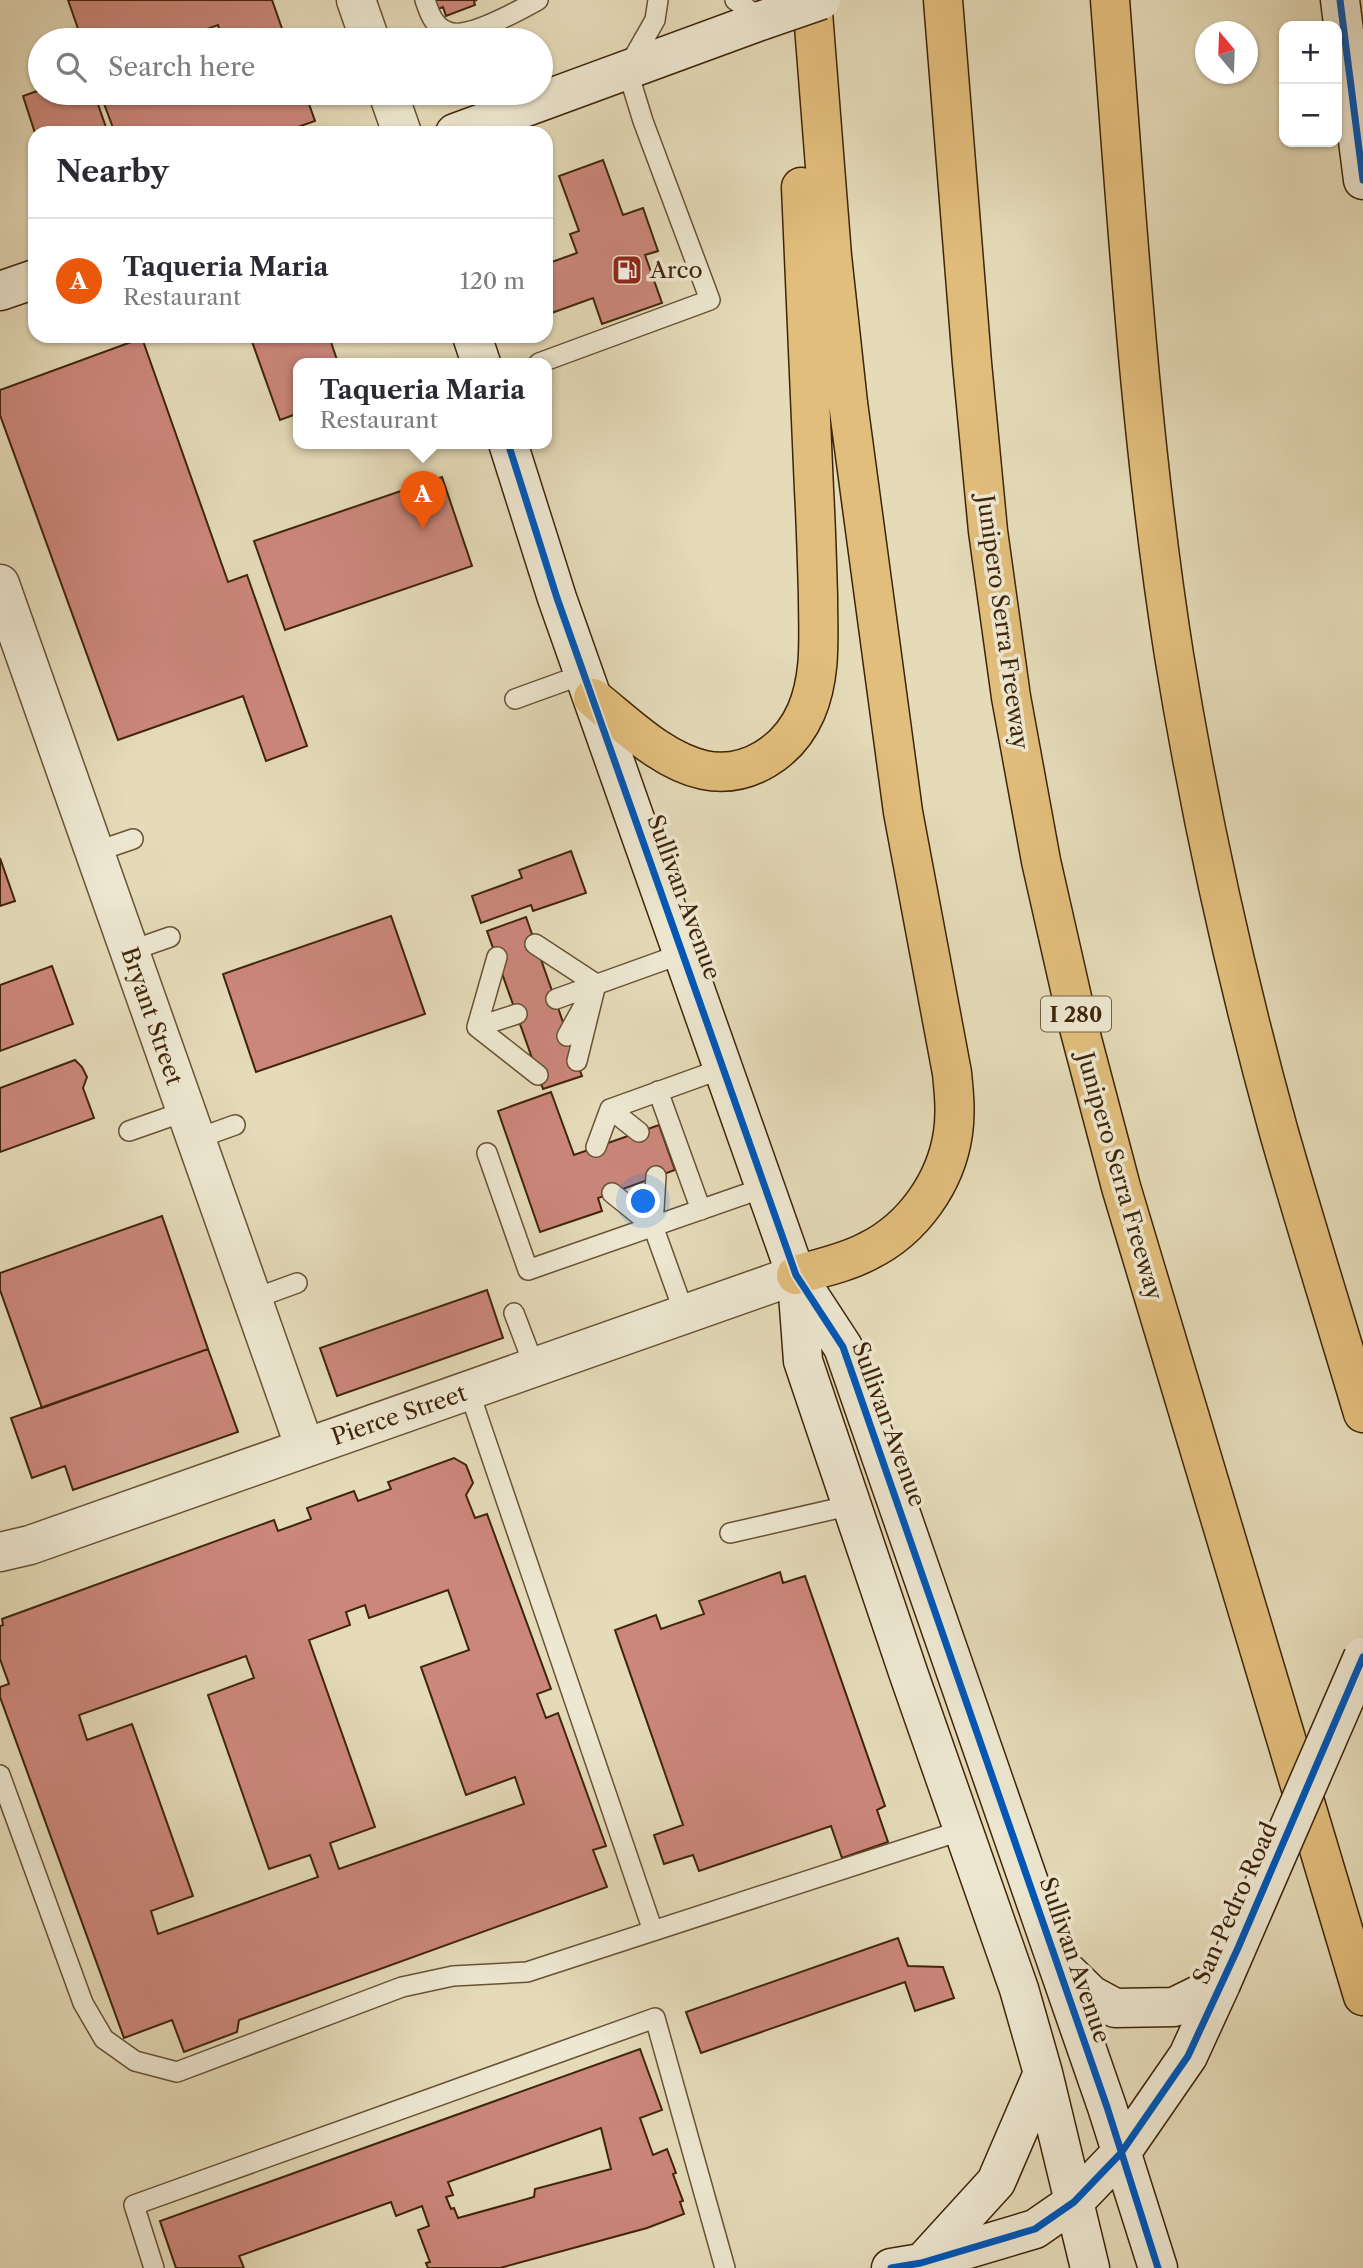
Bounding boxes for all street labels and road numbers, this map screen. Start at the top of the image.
street label: Junipero Serra Freeway [971,490,1035,751]
street label: Sullivan Avenue [641,811,727,983]
street label: Bryant Street [115,943,189,1089]
road number: I 280 [1041,996,1111,1032]
street label: Junipero Serra Freeway [1070,1046,1169,1303]
street label: Sullivan Avenue [846,1338,932,1510]
street label: Pierce Street [328,1379,470,1451]
street label: San Pedro Road [1187,1818,1283,1988]
street label: Sullivan Avenue [1033,1873,1117,2047]

